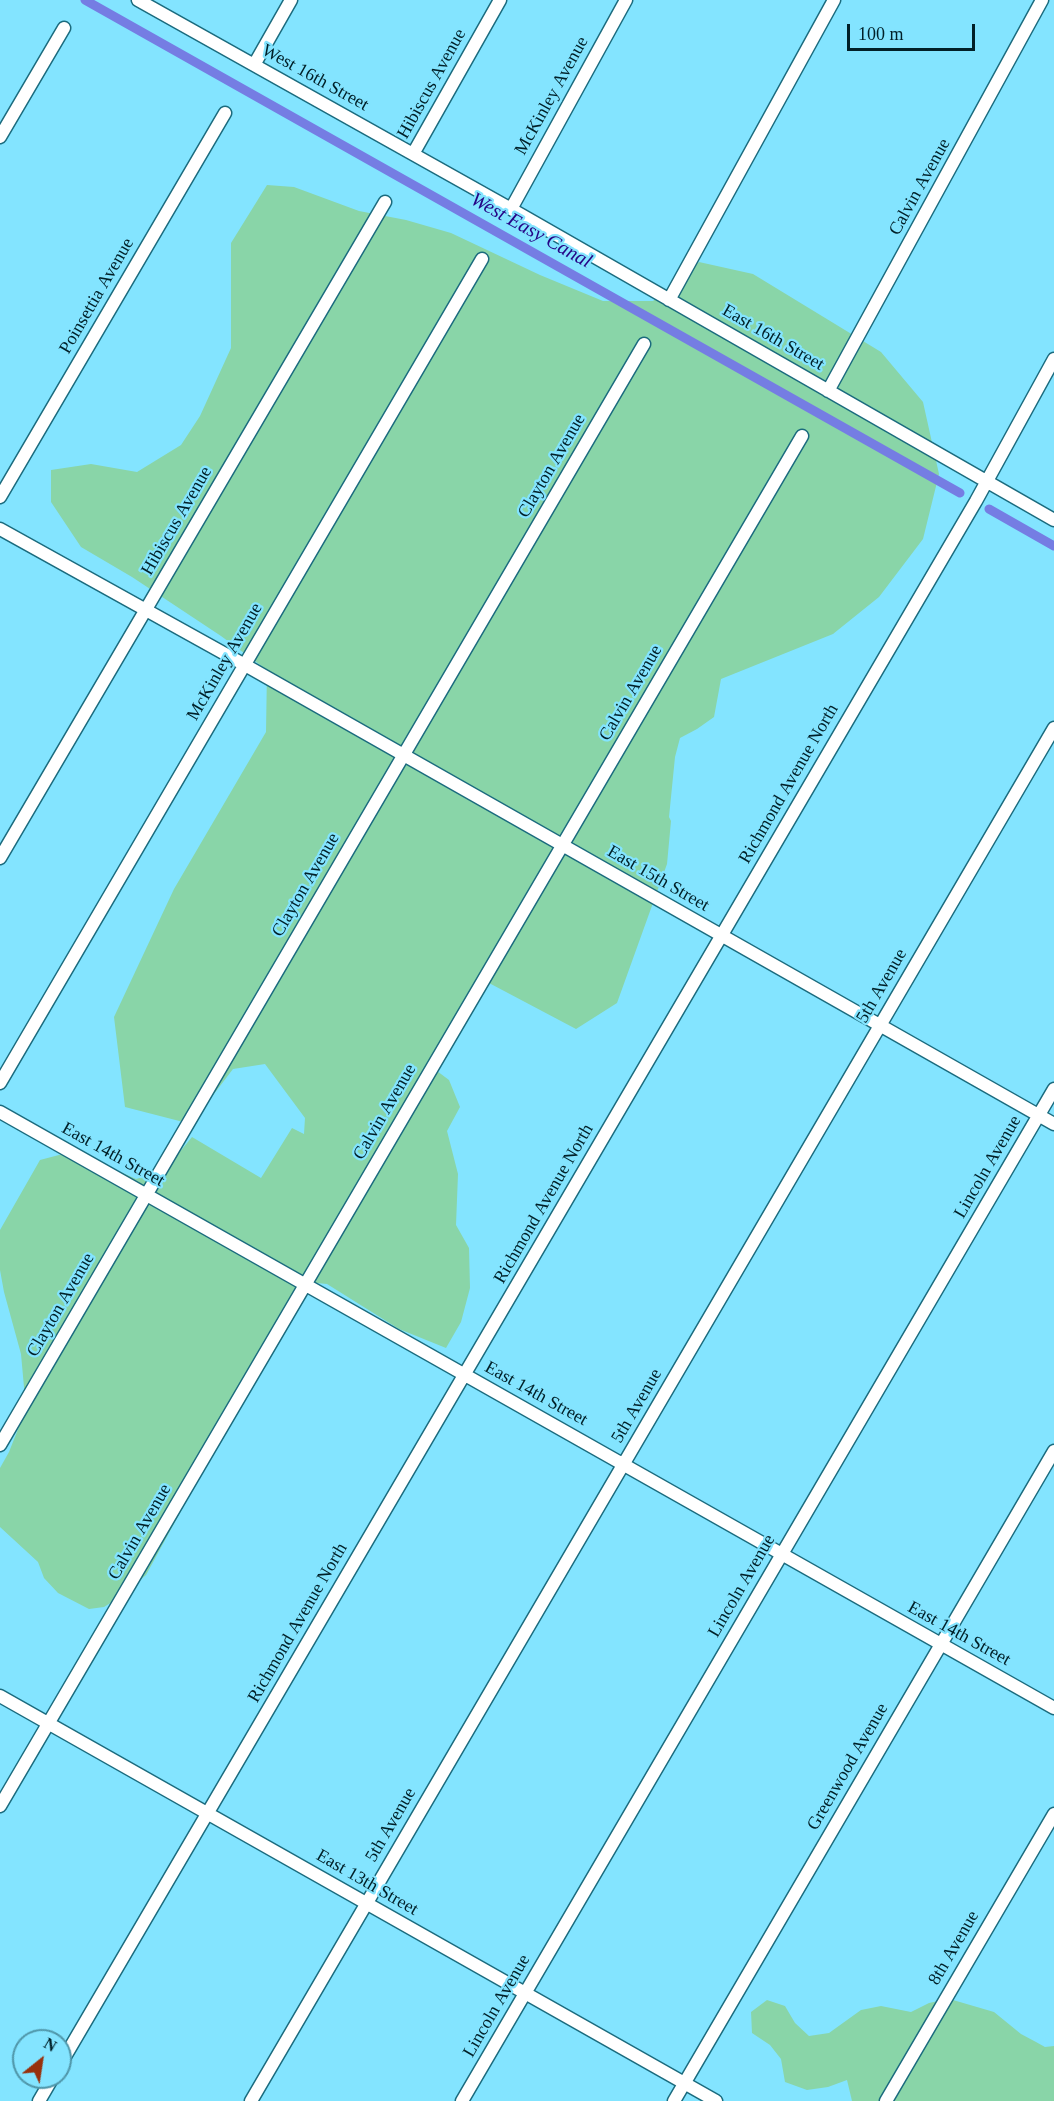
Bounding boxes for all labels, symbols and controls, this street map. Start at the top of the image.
scale bar [850,12,978,50]
text: 100 m [858,24,904,44]
street label: Hibiscus Avenue [393,25,471,143]
street label: McKinley Avenue [511,33,593,159]
street label: West 16th Street [258,40,372,116]
street label: Calvin Avenue [885,135,955,239]
water label: West Easy Canal [466,188,596,274]
street label: Poinsettia Avenue [55,234,139,358]
street label: East 16th Street [718,300,828,376]
street label: Clayton Avenue [514,410,590,522]
street label: Hibiscus Avenue [137,463,217,579]
street label: McKinley Avenue [183,599,267,725]
street label: Calvin Avenue [595,641,667,745]
street label: Richmond Avenue North [734,700,844,868]
street label: Clayton Avenue [268,829,344,941]
street label: East 15th Street [603,841,713,917]
street label: 5th Avenue [852,945,912,1027]
street label: Calvin Avenue [349,1060,421,1164]
street label: Lincoln Avenue [950,1112,1026,1222]
street label: East 14th Street [58,1118,168,1192]
street label: Richmond Avenue North [489,1120,599,1288]
street label: Clayton Avenue [23,1249,99,1361]
street label: East 14th Street [481,1357,591,1431]
street label: 5th Avenue [607,1365,667,1447]
street label: Calvin Avenue [104,1480,176,1584]
street label: Lincoln Avenue [704,1531,780,1641]
street label: Richmond Avenue North [243,1539,353,1707]
street label: East 14th Street [904,1597,1014,1671]
street label: Greenwood Avenue [803,1700,893,1834]
street label: 5th Avenue [361,1784,421,1866]
street label: East 13th Street [312,1845,422,1921]
street label: 8th Avenue [924,1907,984,1989]
street label: Lincoln Avenue [459,1951,535,2061]
north arrow [12,2029,72,2089]
text: N [41,2034,60,2055]

